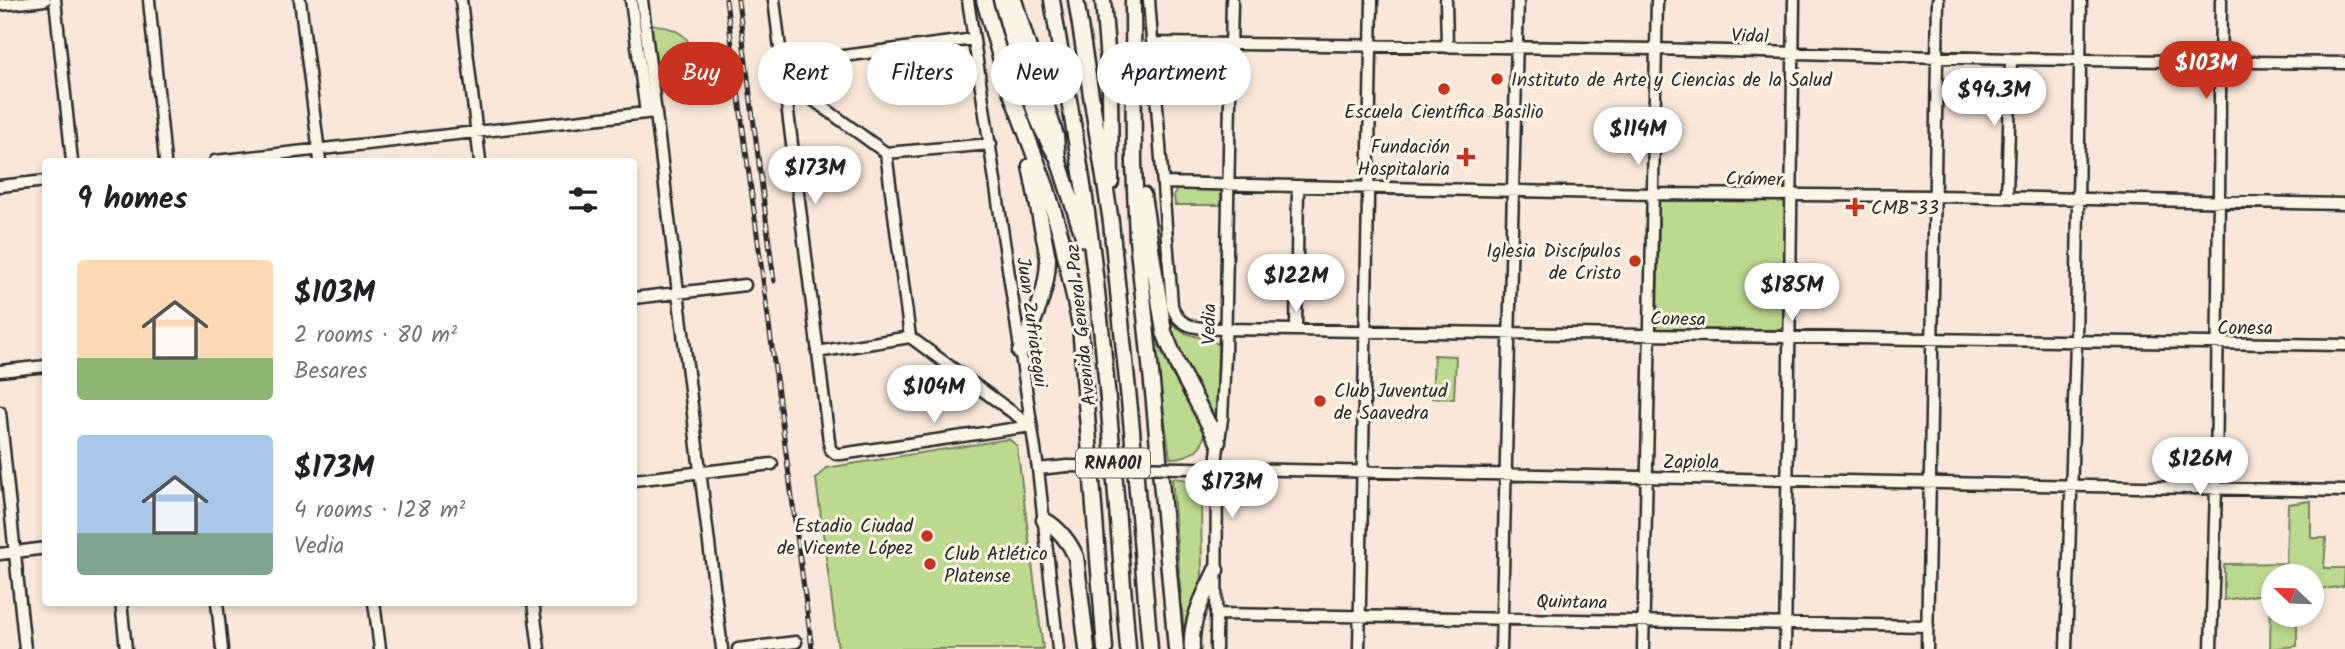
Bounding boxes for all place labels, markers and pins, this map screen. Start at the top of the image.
pin: $103M [2157,42,2255,101]
place label: Instituto de Arte y Ciencias de la Salud [1511,66,1832,96]
pin: $94.3M [1937,68,2051,128]
marker: Instituto de Arte y Ciencias de la Salud [1489,71,1505,87]
marker: Escuela Científica Basilio [1436,81,1452,97]
place label: Escuela Científica Basilio [1344,98,1544,128]
pin: $114M [1589,108,1687,167]
place label: Fundación Hospitalaria [1357,133,1450,185]
pin: $173M [766,146,864,206]
marker: Fundación Hospitalaria [1456,147,1476,167]
place label: CMB 33 [1871,194,1939,224]
marker: CMB 33 [1845,197,1865,217]
place label: Iglesia Discípulos de Cristo [1486,237,1621,289]
marker: Iglesia Discípulos de Cristo [1627,253,1643,269]
pin: $122M [1247,254,1345,314]
pin: $185M [1743,264,1841,323]
pin: $104M [885,366,983,425]
place label: Club Juventud de Saavedra [1334,377,1448,429]
marker: Club Juventud de Saavedra [1312,393,1328,409]
pin: $126M [2151,438,2249,497]
pin: $173M [1183,461,1281,520]
place label: Estadio Ciudad de Vicente López [777,512,914,564]
marker: Estadio Ciudad de Vicente López [919,528,935,544]
place label: Club Atlético Platense [944,540,1048,592]
marker: Club Atlético Platense [922,556,938,572]

